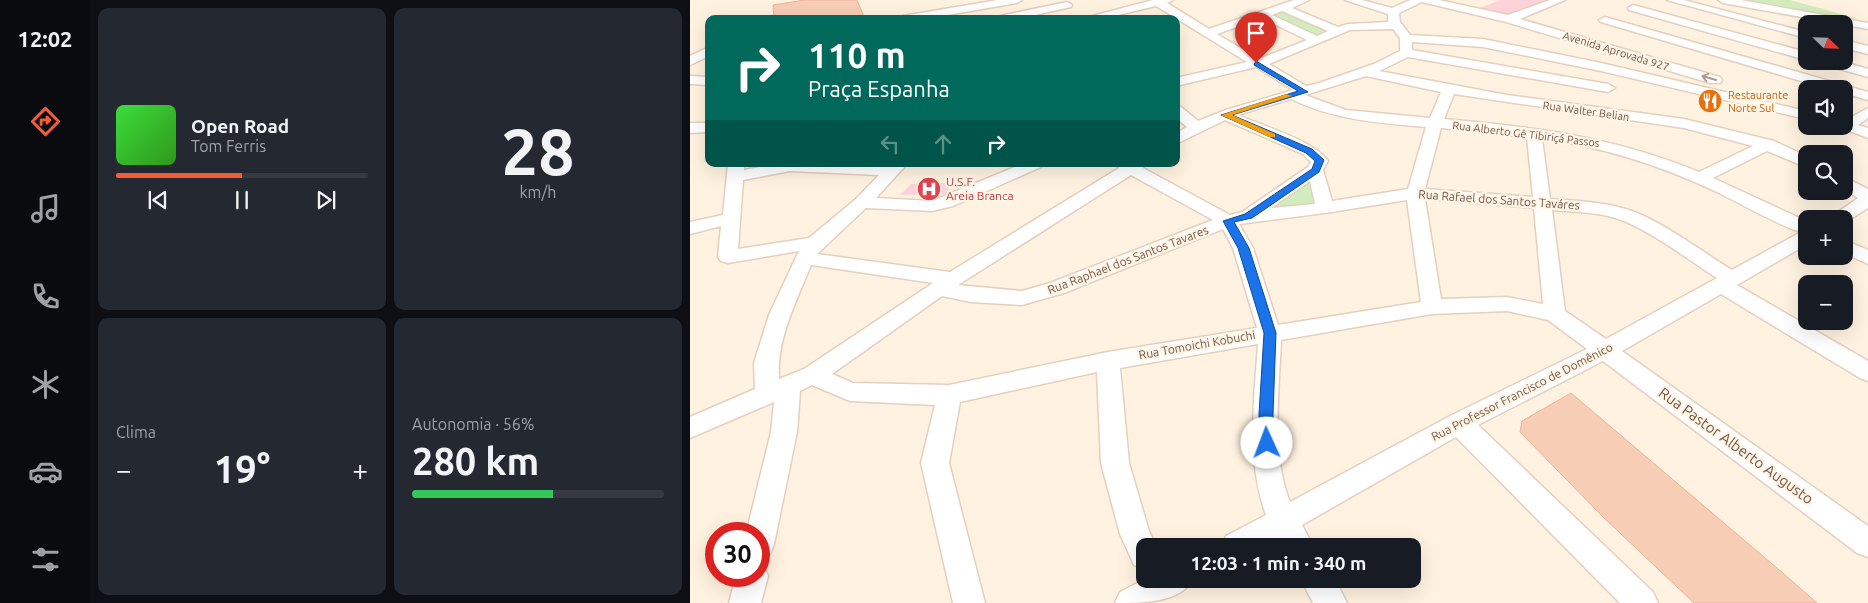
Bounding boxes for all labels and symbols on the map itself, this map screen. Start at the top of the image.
pin [1235,12,1277,63]
north arrow [1798,15,1852,70]
street label: Avenida Aprovada 927 [1561,29,1671,73]
one-way arrow [1702,73,1718,83]
restaurant icon: Restaurante Norte Sul [1697,88,1723,114]
place label: Restaurante Norte Sul [1728,89,1788,114]
street label: Rua Walter Belian [1542,99,1630,123]
street label: Rua Alberto Gê Tibiriçá Passos [1452,119,1601,149]
place label: U.S.F. Areia Branca [946,175,1014,202]
hospital icon: U.S.F. Areia Branca [916,176,942,202]
street label: Rua Rafael dos Santos Taváres [1418,187,1580,212]
street label: Rua Raphael dos Santos Tavares [1046,223,1210,296]
street label: Rua Tomoichi Kobuchi [1138,328,1256,361]
street label: Rua Professor Francisco de Domênico [1429,340,1615,443]
street label: Rua Pastor Alberto Augusto [1656,384,1817,507]
position arrow [1240,416,1292,468]
speed limit sign: 30 [705,522,770,587]

